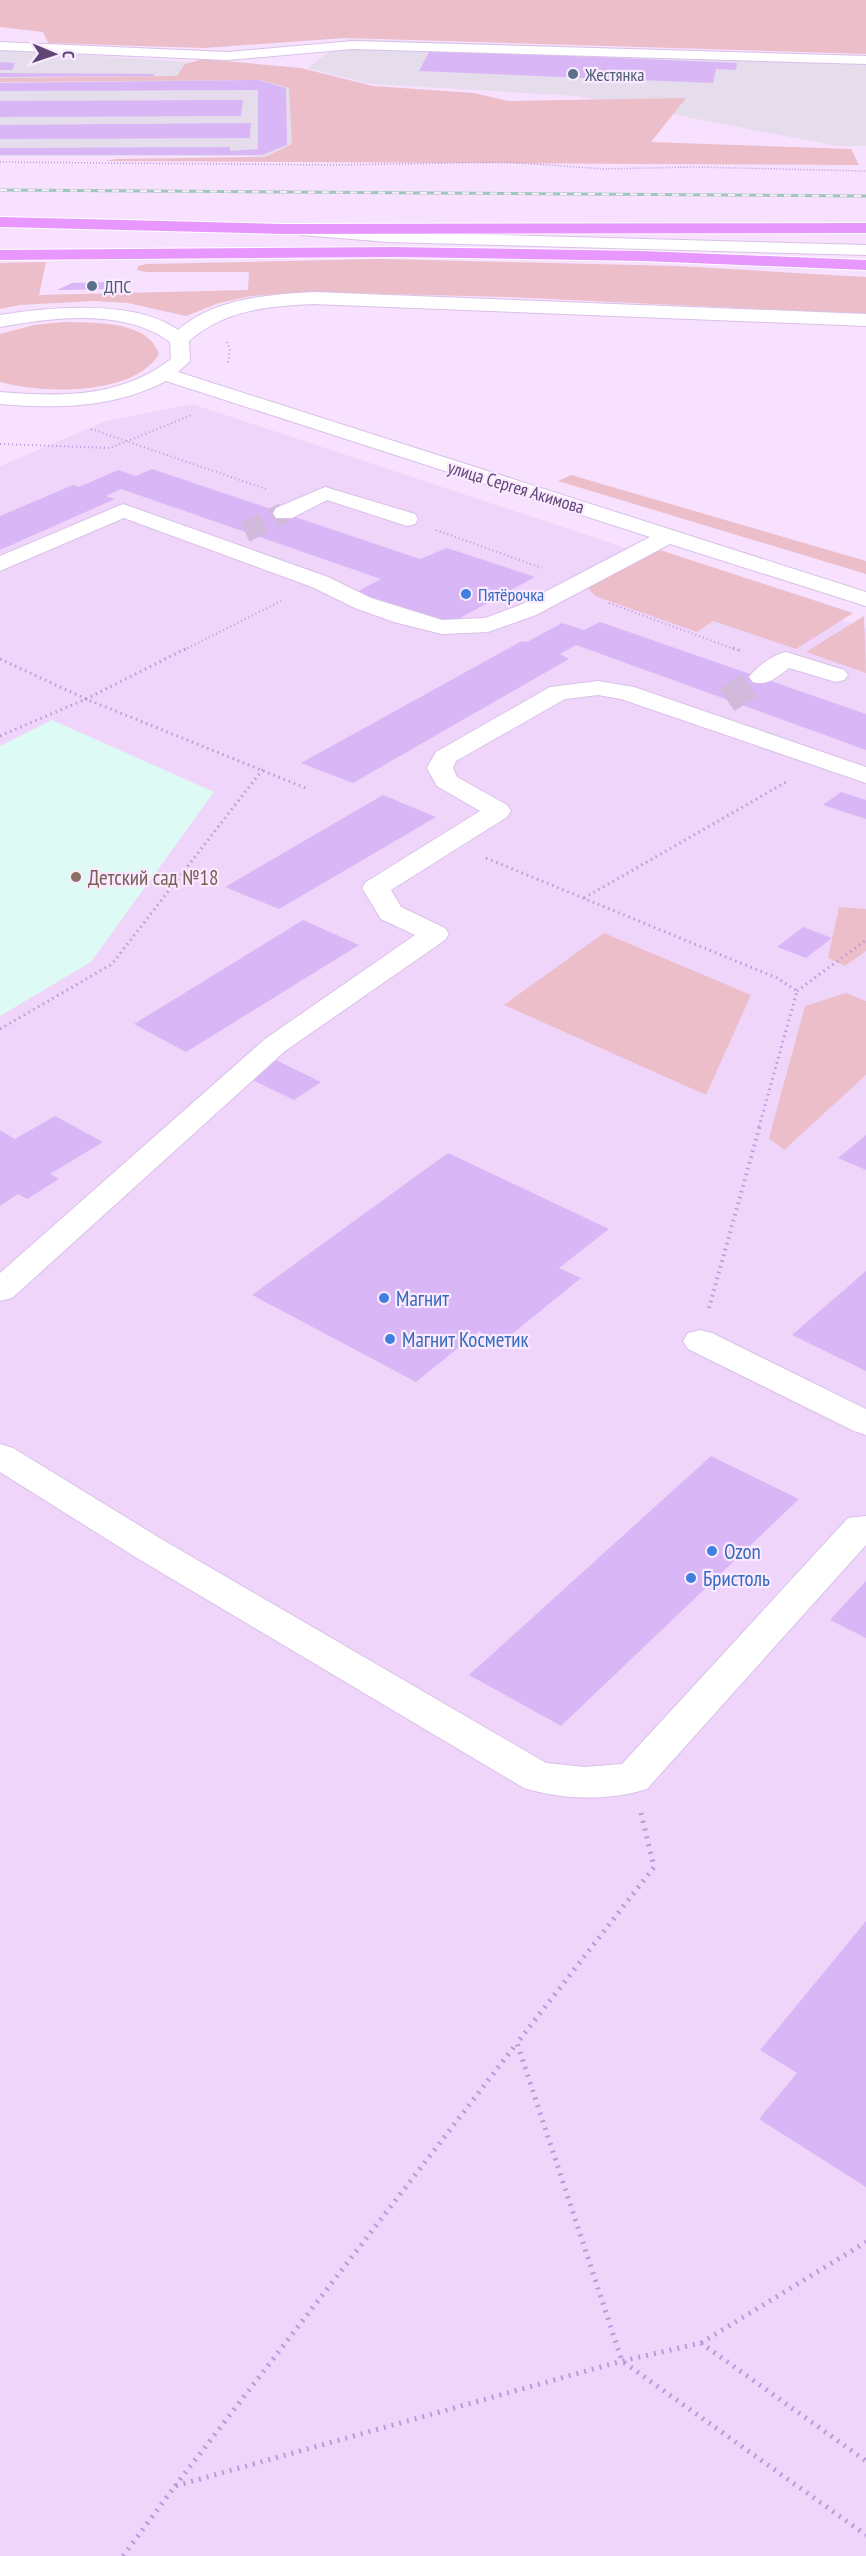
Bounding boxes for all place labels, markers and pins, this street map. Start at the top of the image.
place label: Жестянка [584,63,645,86]
marker: Жестянка [566,67,580,81]
place label: ДПС [104,275,131,298]
marker: ДПС [85,279,99,293]
place label: Пятёрочка [478,583,544,606]
marker: Пятёрочка [459,587,473,601]
place label: Детский сад №18 [88,864,218,891]
marker: Детский сад №18 [69,870,83,884]
place label: Магнит [396,1285,449,1312]
marker: Магнит [377,1291,391,1305]
place label: Магнит Косметик [402,1326,529,1353]
marker: Магнит Косметик [383,1332,397,1346]
place label: Ozon [724,1538,761,1565]
marker: Ozon [705,1544,719,1558]
place label: Бристоль [703,1565,770,1592]
marker: Бристоль [684,1571,698,1585]

